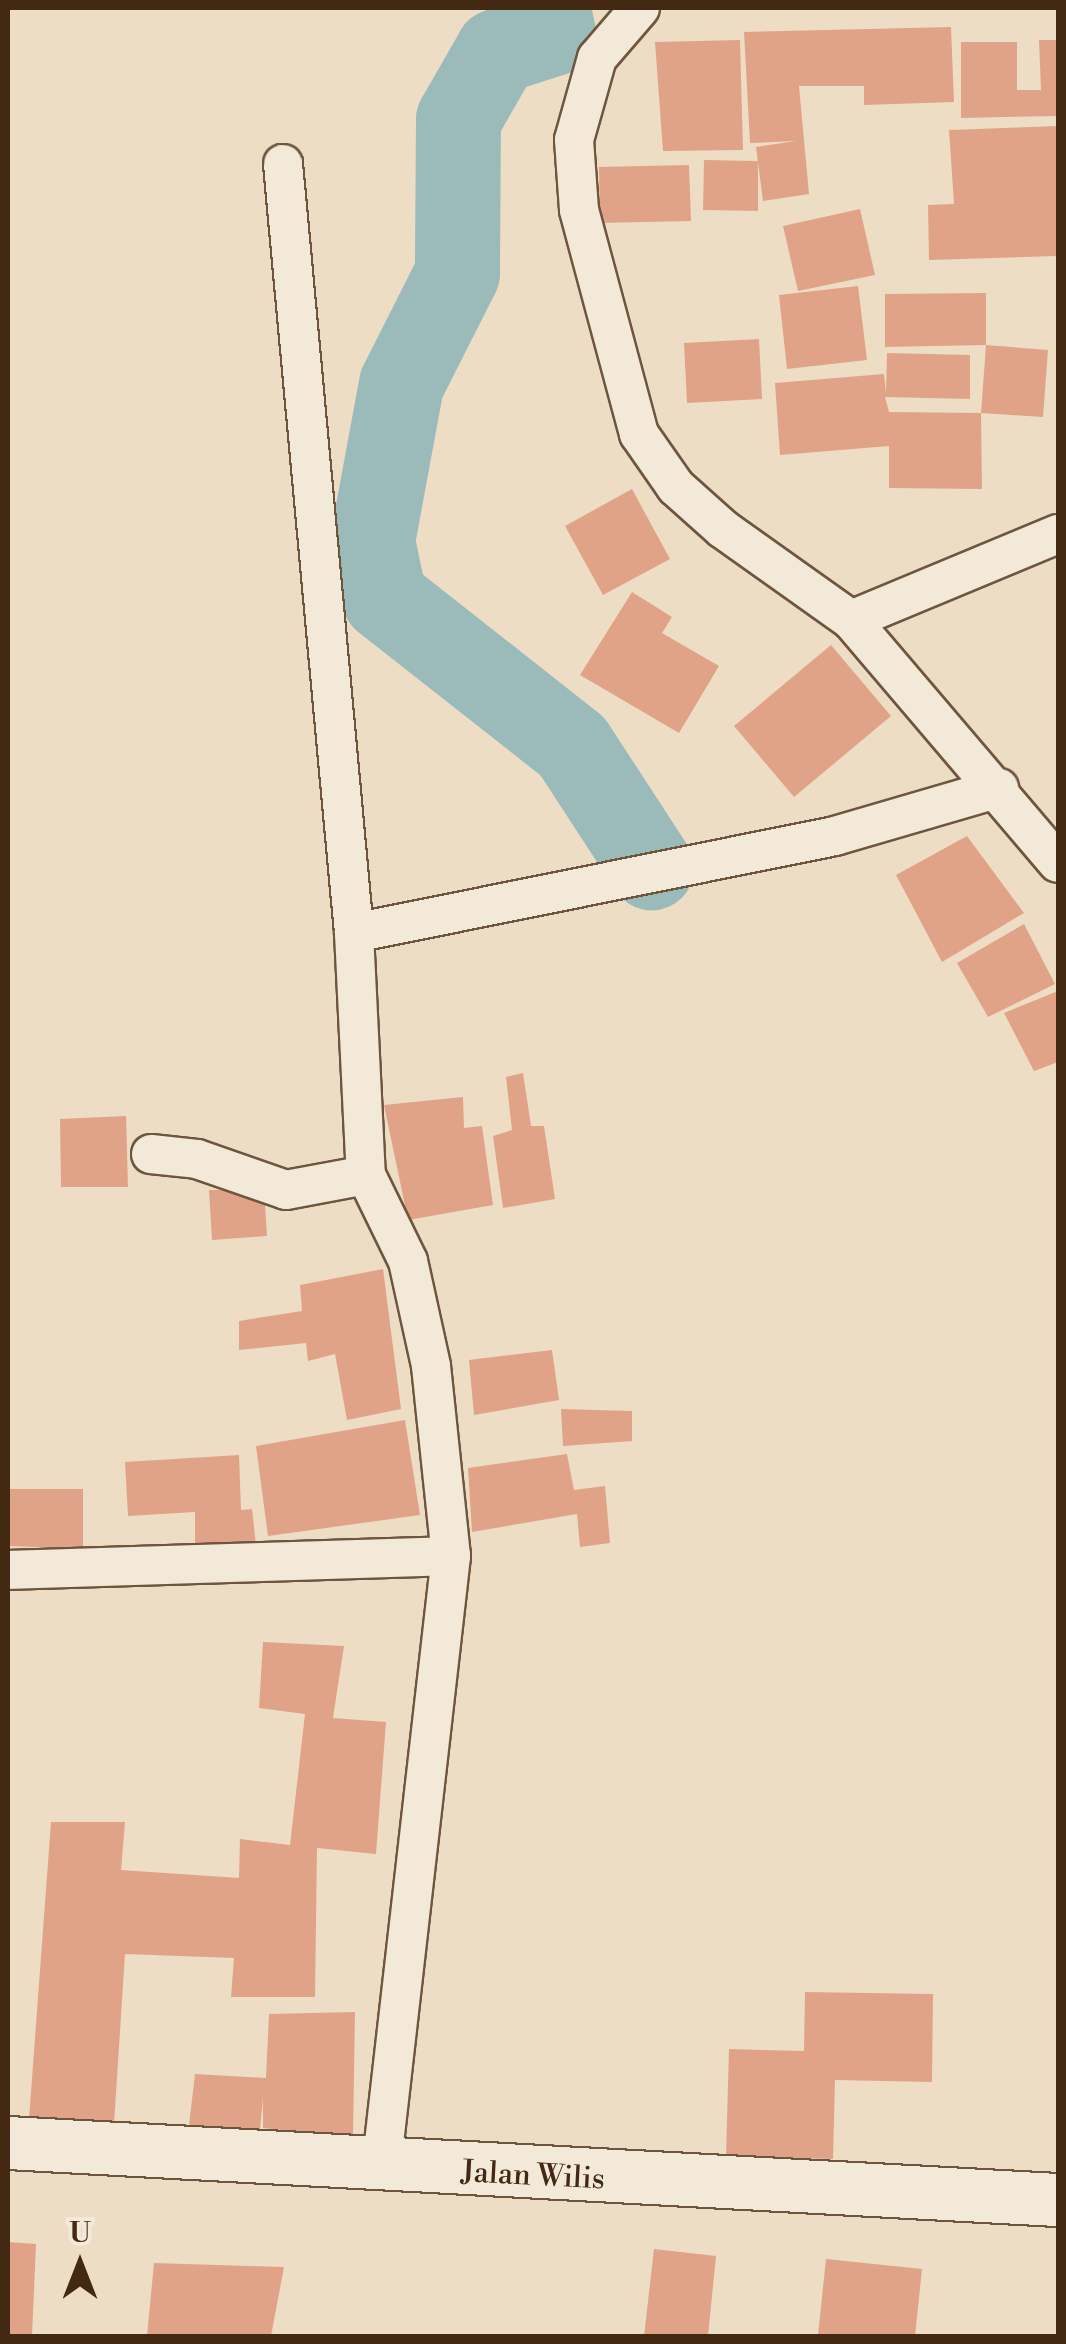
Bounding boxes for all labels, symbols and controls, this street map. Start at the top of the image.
street label: Jalan Wilis [460,2154,606,2198]
north arrow [30,2214,130,2314]
text: U [69,2216,91,2251]

